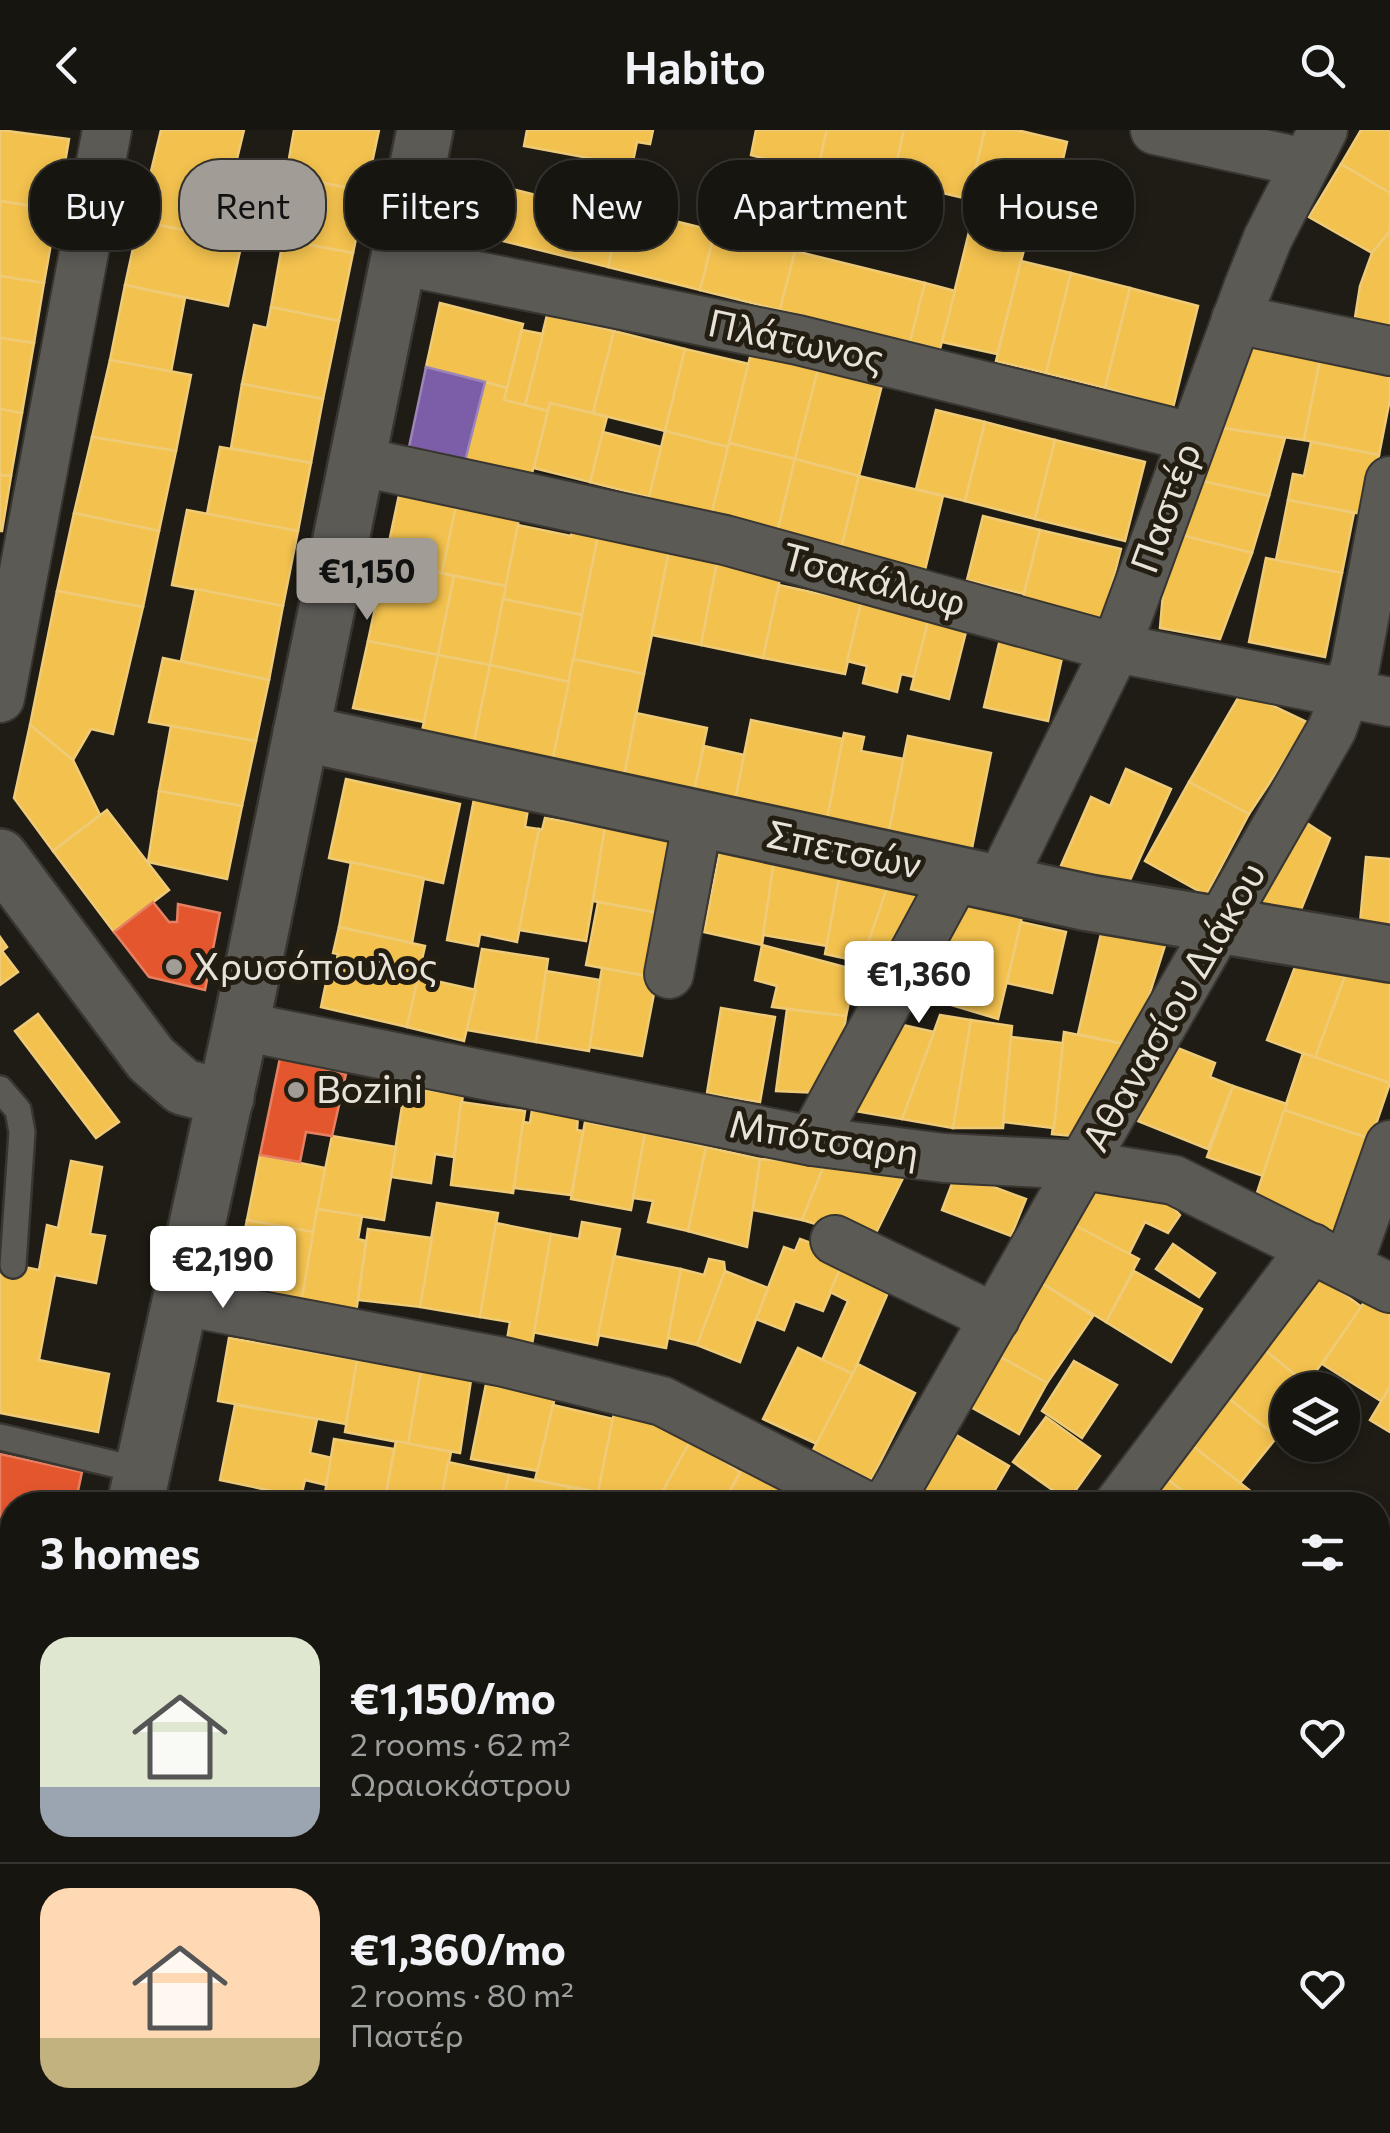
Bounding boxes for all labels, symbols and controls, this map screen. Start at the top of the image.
icon: back [40,38,95,93]
text: Habito [624,38,766,93]
icon: search [1295,38,1350,93]
chip: Buy [30,160,160,250]
chip: Rent [180,160,325,250]
chip: Filters [345,160,515,250]
chip: New [535,160,678,250]
chip: Apartment [698,160,943,250]
chip: House [963,160,1134,250]
street label: Πλάτωνος [704,297,889,380]
street label: Παστέρ [1118,436,1209,579]
street label: Τσακάλωφ [778,531,972,625]
pin: €1,150 [286,538,448,623]
text: €1,150 [318,550,416,590]
street label: Σπετσών [763,808,926,887]
street label: Αθανασίου Διάκου [1070,853,1274,1159]
place label: Χρυσόπουλος [194,941,438,988]
pin: €1,360 [838,941,1000,1026]
text: €1,360 [867,953,971,993]
marker: Χρυσόπουλος [163,956,185,978]
place label: Bozini [316,1064,423,1111]
marker: Bozini [285,1079,307,1101]
street label: Μπότσαρη [726,1098,923,1175]
pin: €2,190 [142,1226,304,1311]
text: €2,190 [172,1238,274,1278]
map controls [1270,1372,1360,1462]
button: layers [1270,1372,1360,1462]
icon: filters [1295,1525,1350,1580]
text: 3 homes [40,1526,200,1578]
text: €1,150/mo [350,1671,556,1723]
icon: home [120,1677,240,1797]
icon: heart [1295,1710,1350,1765]
text: 2 rooms · 62 m² [350,1723,571,1763]
text: Ωραιοκάστρου [350,1763,571,1803]
text: €1,360/mo [350,1922,566,1974]
icon: home [120,1928,240,2048]
icon: heart [1295,1961,1350,2016]
text: 2 rooms · 80 m² [350,1974,574,2014]
text: Παστέρ [350,2014,464,2054]

